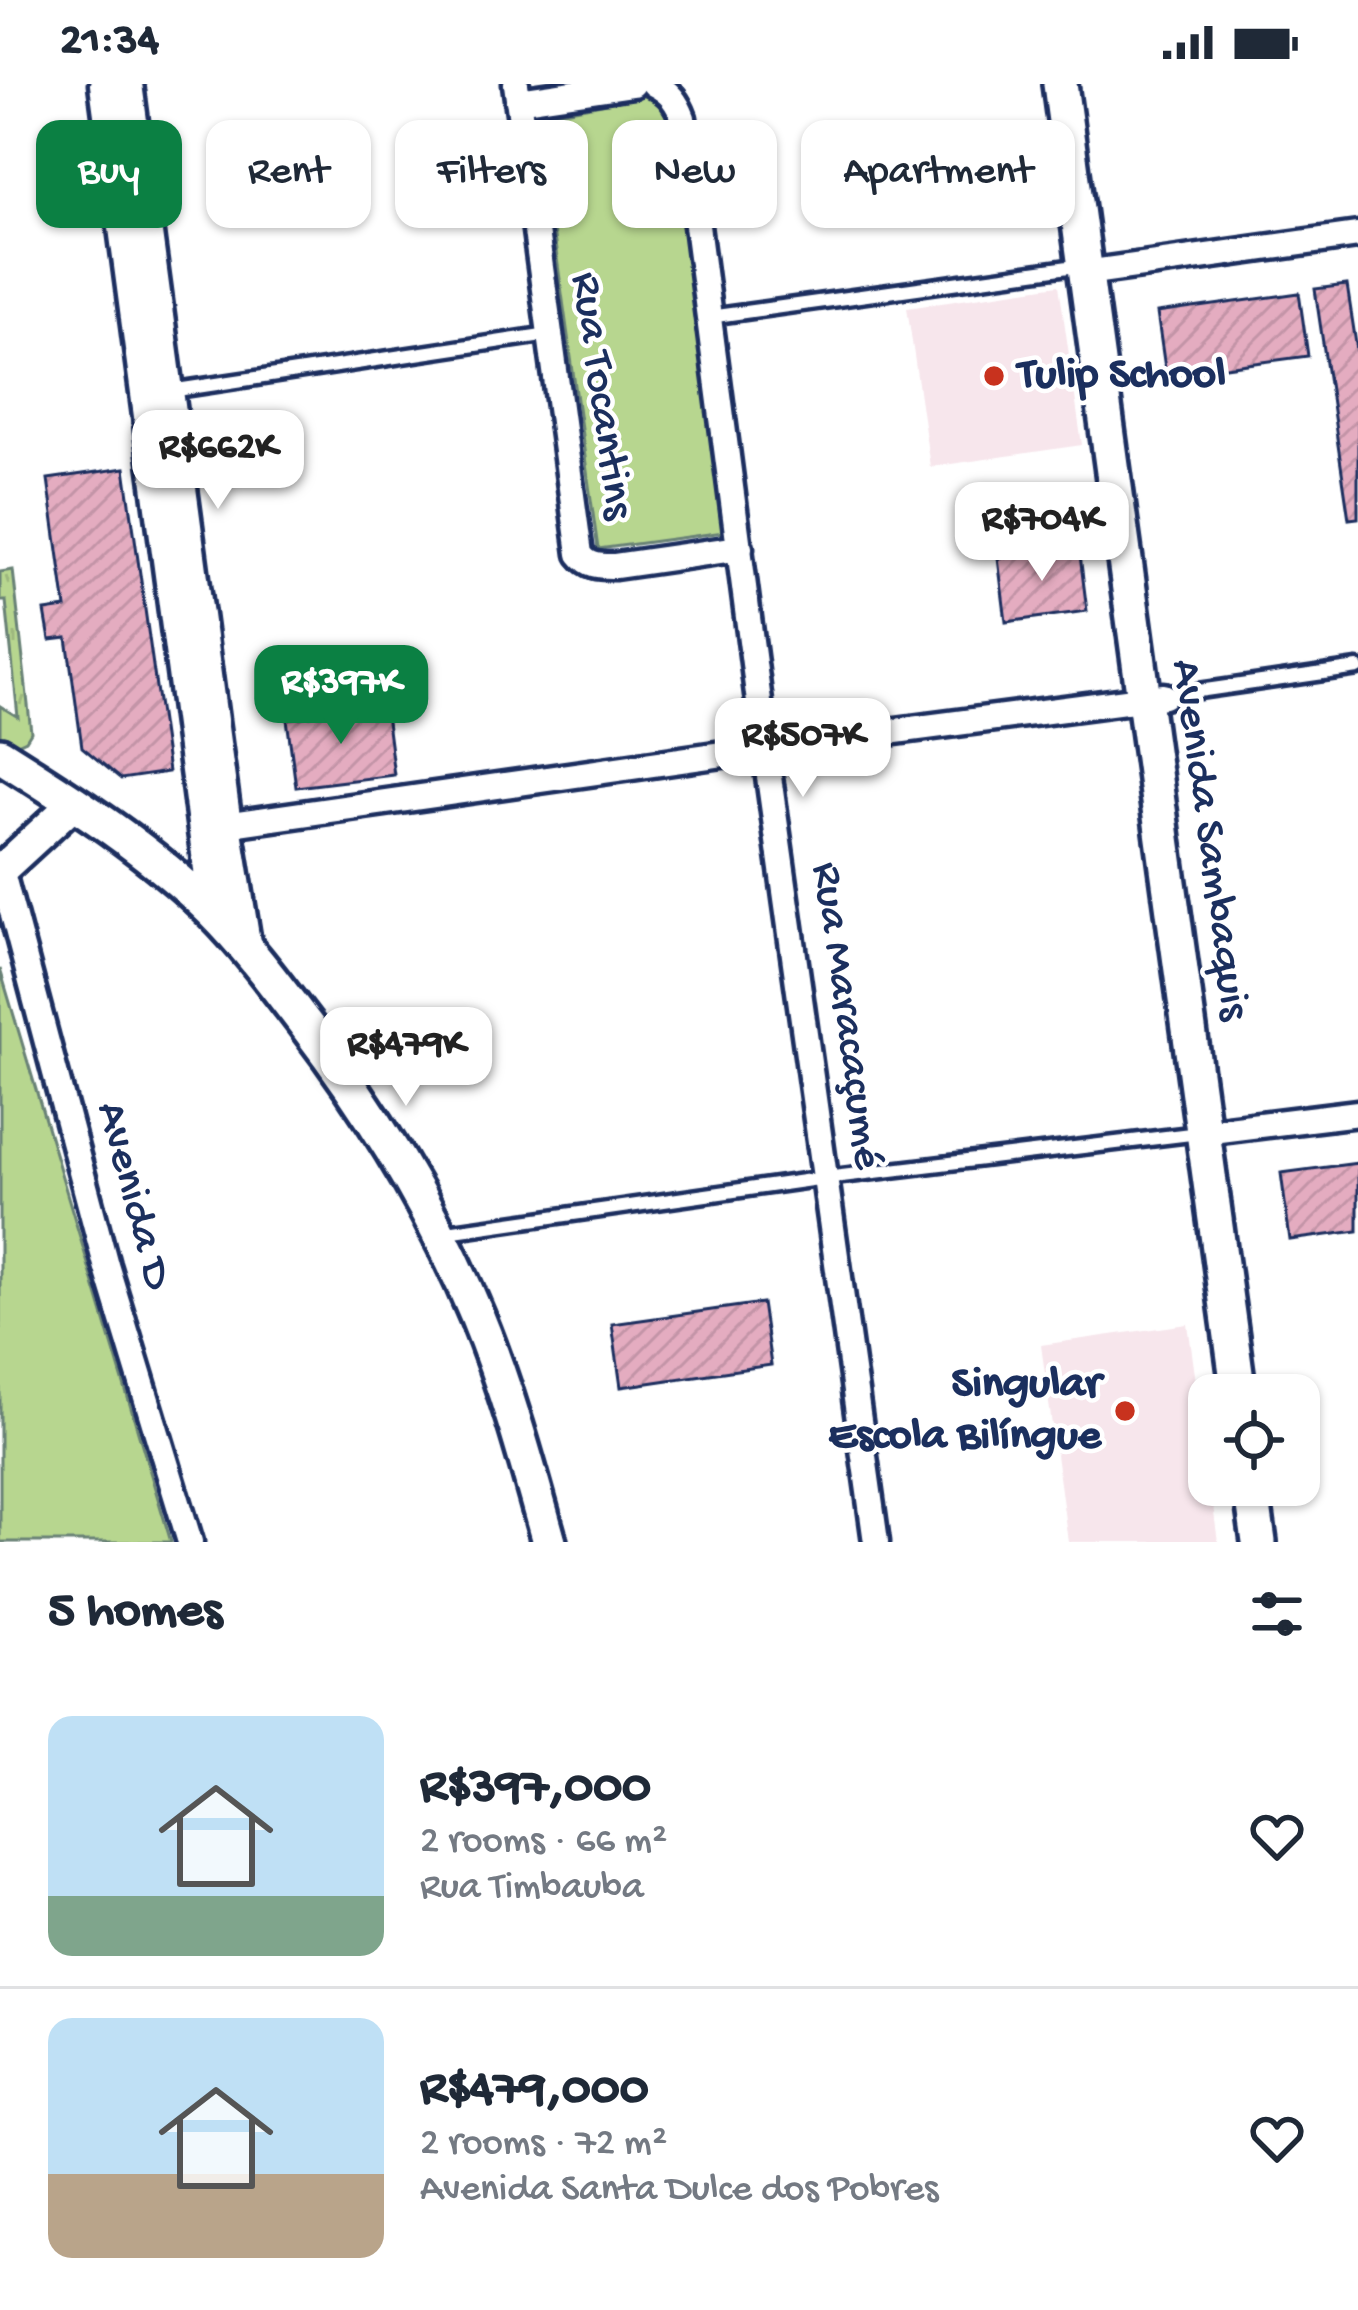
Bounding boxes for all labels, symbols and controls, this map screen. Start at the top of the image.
text: 21:34 [60,16,159,69]
chip: Buy [36,120,182,228]
chip: Rent [206,120,371,228]
chip: Filters [395,120,588,228]
chip: New [612,120,777,228]
chip: Apartment [801,120,1075,228]
street label: Rua Tocantins [556,269,644,524]
place label: Tulip School [1015,350,1226,403]
marker: Tulip School [981,363,1007,389]
pin: R$662K [120,410,316,512]
text: R$662K [159,426,277,472]
pin: R$704K [944,482,1140,584]
text: R$704K [982,498,1102,544]
pin: R$397K [243,645,439,747]
street label: Avenida Sambaquis [1156,656,1260,1025]
text: R$397K [281,661,401,707]
pin: R$507K [705,698,901,800]
text: R$507K [742,714,864,760]
street label: Rua Maracaçumé [797,859,893,1174]
pin: R$479K [308,1007,504,1109]
text: R$479K [347,1023,465,1069]
street label: Avenida D [82,1096,183,1296]
place label: Singular Escola Bilíngue [828,1359,1105,1464]
map controls [1188,1374,1320,1506]
button: locate [1188,1374,1320,1506]
marker: Singular Escola Bilíngue [1112,1398,1138,1424]
icon: filters [1244,1581,1310,1647]
text: 5 homes [48,1584,222,1644]
text: R$397,000 [420,1760,651,1820]
icon: home [144,1764,288,1908]
icon: heart [1244,1803,1310,1869]
text: 2 rooms · 66 m² [420,1820,667,1866]
text: Rua Timbauba [420,1866,644,1912]
text: R$479,000 [420,2062,649,2122]
icon: home [144,2066,288,2210]
icon: heart [1244,2105,1310,2171]
text: 2 rooms · 72 m² [420,2122,667,2168]
text: Avenida Santa Dulce dos Pobres [420,2168,938,2214]

